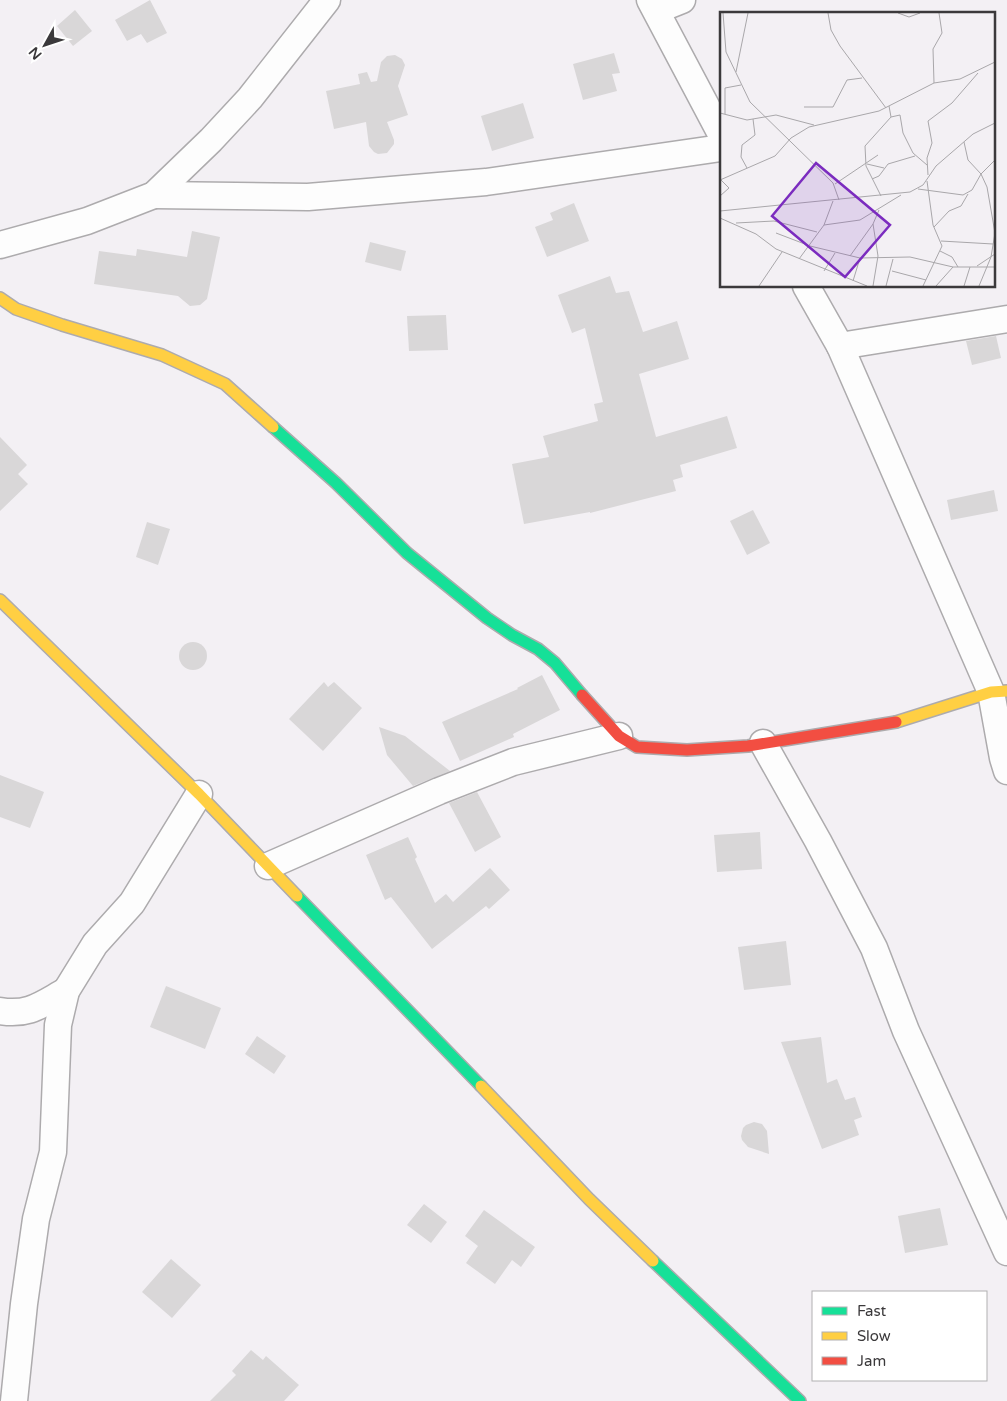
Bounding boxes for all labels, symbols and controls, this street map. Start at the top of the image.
inset map [720,12,994,288]
north arrow [20,20,70,70]
text: N [25,43,46,63]
legend [812,1291,987,1381]
text: Fast [857,1302,887,1320]
text: Slow [857,1327,891,1345]
text: Jam [857,1352,886,1370]

